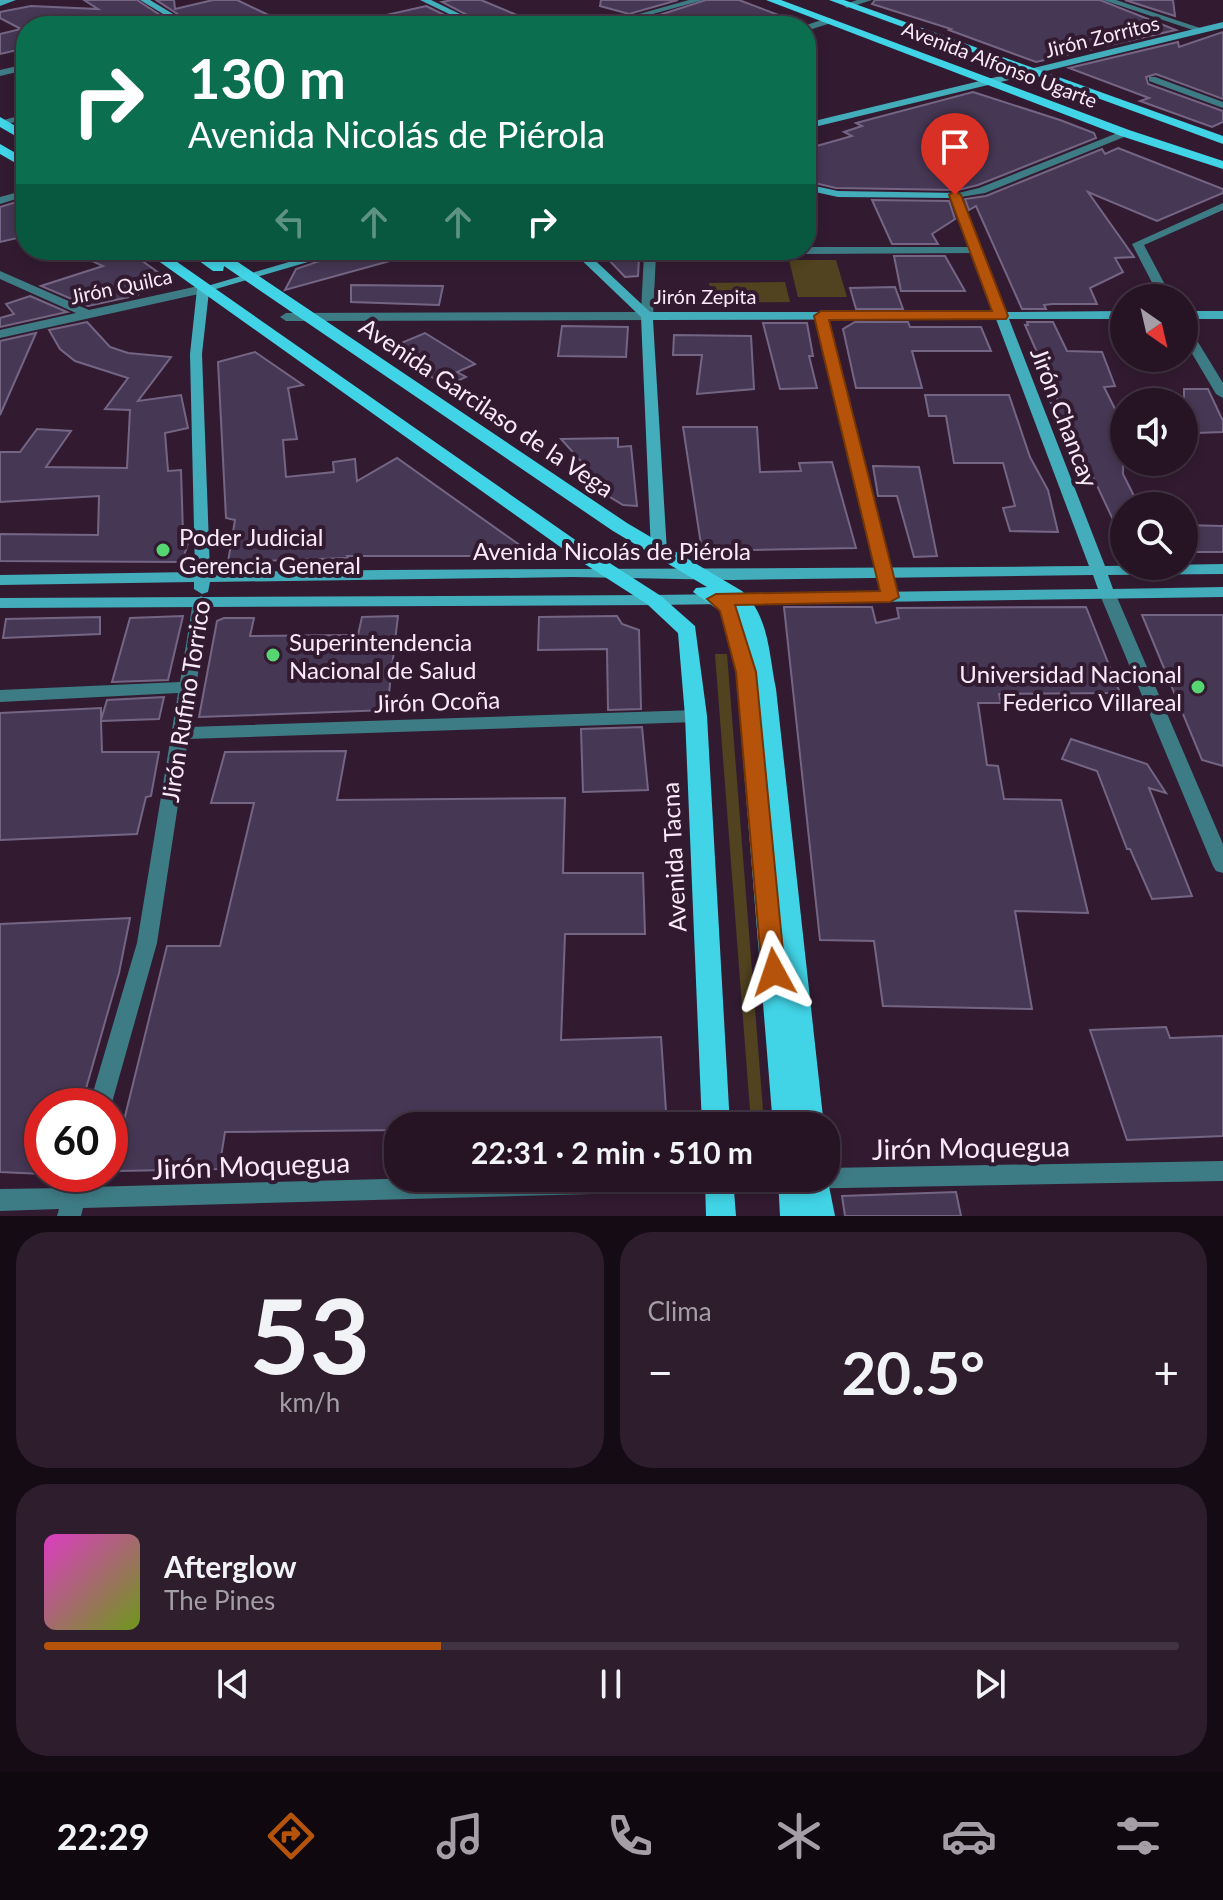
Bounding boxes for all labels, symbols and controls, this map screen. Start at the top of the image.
street label: Jirón Zorritos [1042,10,1162,62]
street label: Avenida Alfonso Ugarte [899,16,1101,112]
text: 130 m [188,44,346,111]
icon: right [56,48,160,152]
text: Avenida Nicolás de Piérola [188,112,605,156]
pin [921,113,989,195]
icon: arrive [933,125,977,169]
icon: left [268,200,312,244]
icon: ahead [352,200,396,244]
icon: ahead [436,200,480,244]
icon: right [520,200,564,244]
street label: Jirón Quilca [68,263,174,309]
street label: Jirón Zepita [654,284,756,308]
north arrow [1110,284,1198,372]
map controls [1110,284,1198,580]
street label: Avenida Garcilaso de la Vega [355,311,619,503]
street label: Jirón Chancay [1025,343,1105,492]
button: sound [1110,388,1198,476]
button: search [1110,492,1198,580]
place label: Poder Judicial Gerencia General [179,522,361,579]
street label: Avenida Nicolás de Piérola [473,536,751,565]
marker: Poder Judicial Gerencia General [154,541,172,559]
street label: Jirón Rufino Torrico [155,598,215,804]
place label: Superintendencia Nacional de Salud [289,627,476,684]
marker: Superintendencia Nacional de Salud [264,646,282,664]
place label: Universidad Nacional Federico Villareal [959,659,1182,716]
marker: Universidad Nacional Federico Villareal [1189,678,1207,696]
street label: Jirón Ocoña [373,684,501,718]
street label: Avenida Tacna [655,781,691,933]
position arrow [732,930,816,1014]
speed limit sign: 60 [24,1088,128,1192]
street label: Jirón Moquegua [872,1128,1070,1166]
text: 22:31 · 2 min · 510 m [471,1134,753,1170]
street label: Jirón Moquegua [151,1145,351,1185]
text: 53 [249,1271,370,1396]
text: Clima [648,1295,712,1327]
text: 20.5° [841,1336,985,1408]
text: − [648,1346,673,1398]
text: + [1153,1346,1179,1398]
text: km/h [279,1386,340,1418]
text: Afterglow [164,1548,297,1584]
text: The Pines [164,1584,275,1616]
icon: previous [211,1662,255,1706]
icon: pause [589,1662,633,1706]
icon: next [968,1662,1012,1706]
icon: directions [263,1808,319,1864]
icon: music [432,1808,488,1864]
icon: phone [602,1808,658,1864]
icon: climate [771,1808,827,1864]
icon: car [941,1808,997,1864]
icon: filters [1110,1808,1166,1864]
text: 22:29 [57,1814,150,1858]

